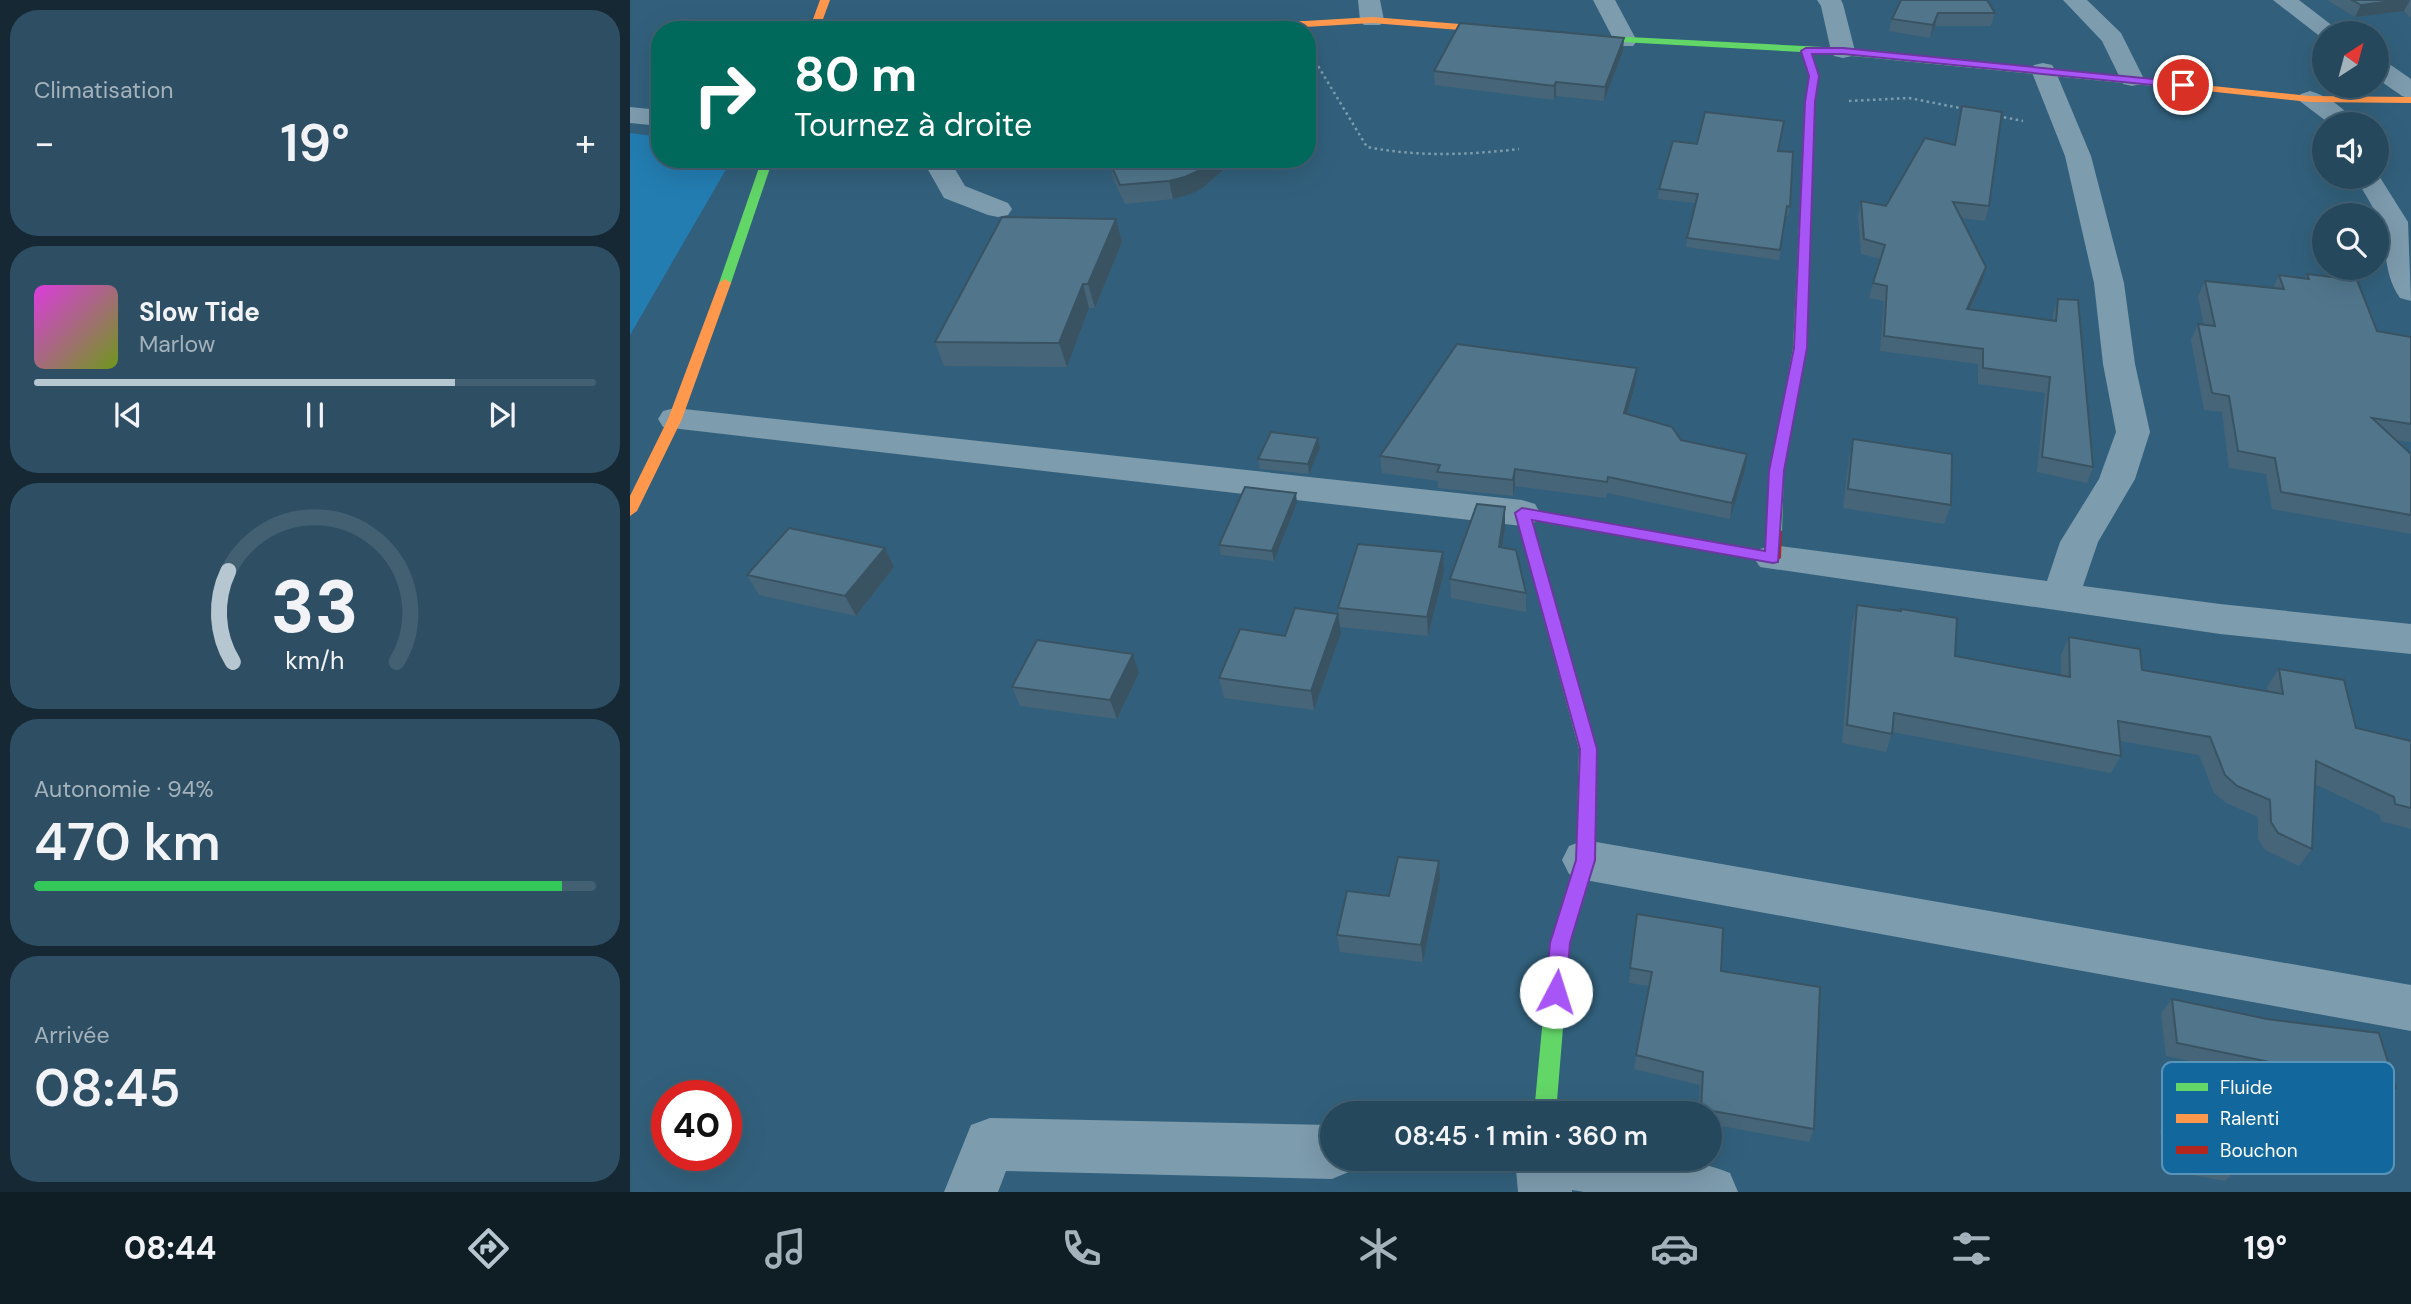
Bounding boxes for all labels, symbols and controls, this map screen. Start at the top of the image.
north arrow [2312,21,2389,98]
map controls [2312,21,2389,280]
text: 80 m [794,42,917,106]
icon: right [679,49,770,140]
pin [2153,55,2213,115]
icon: arrive [2164,66,2202,104]
text: Climatisation [34,75,173,105]
text: Tournez à droite [794,104,1032,146]
text: 19° [280,109,350,177]
button: sound [2312,112,2389,189]
text: − [34,118,55,168]
text: + [575,118,596,168]
button: search [2312,203,2389,280]
text: Slow Tide [139,295,260,329]
text: Marlow [139,329,215,359]
icon: previous [109,396,147,434]
icon: pause [296,396,334,434]
icon: next [483,396,521,434]
text: 33 [271,560,359,655]
text: km/h [285,644,345,677]
text: Autonomie · 94% [34,774,214,804]
text: 470 km [34,808,221,876]
position arrow [1519,955,1593,1029]
text: Arrivée [34,1020,110,1050]
text: 08:45 [34,1054,181,1122]
legend [2162,1062,2394,1174]
text: Fluide [2220,1075,2273,1100]
speed limit sign: 40 [651,1080,742,1171]
text: Ralenti [2220,1106,2279,1131]
text: 08:45 · 1 min · 360 m [1394,1119,1648,1153]
text: Bouchon [2220,1138,2298,1163]
icon: directions [464,1224,513,1273]
icon: music [761,1224,810,1273]
icon: phone [1057,1224,1106,1273]
icon: climate [1354,1224,1403,1273]
icon: car [1650,1224,1699,1273]
icon: filters [1947,1224,1996,1273]
text: 08:44 [124,1227,216,1269]
text: 19° [2244,1227,2287,1269]

